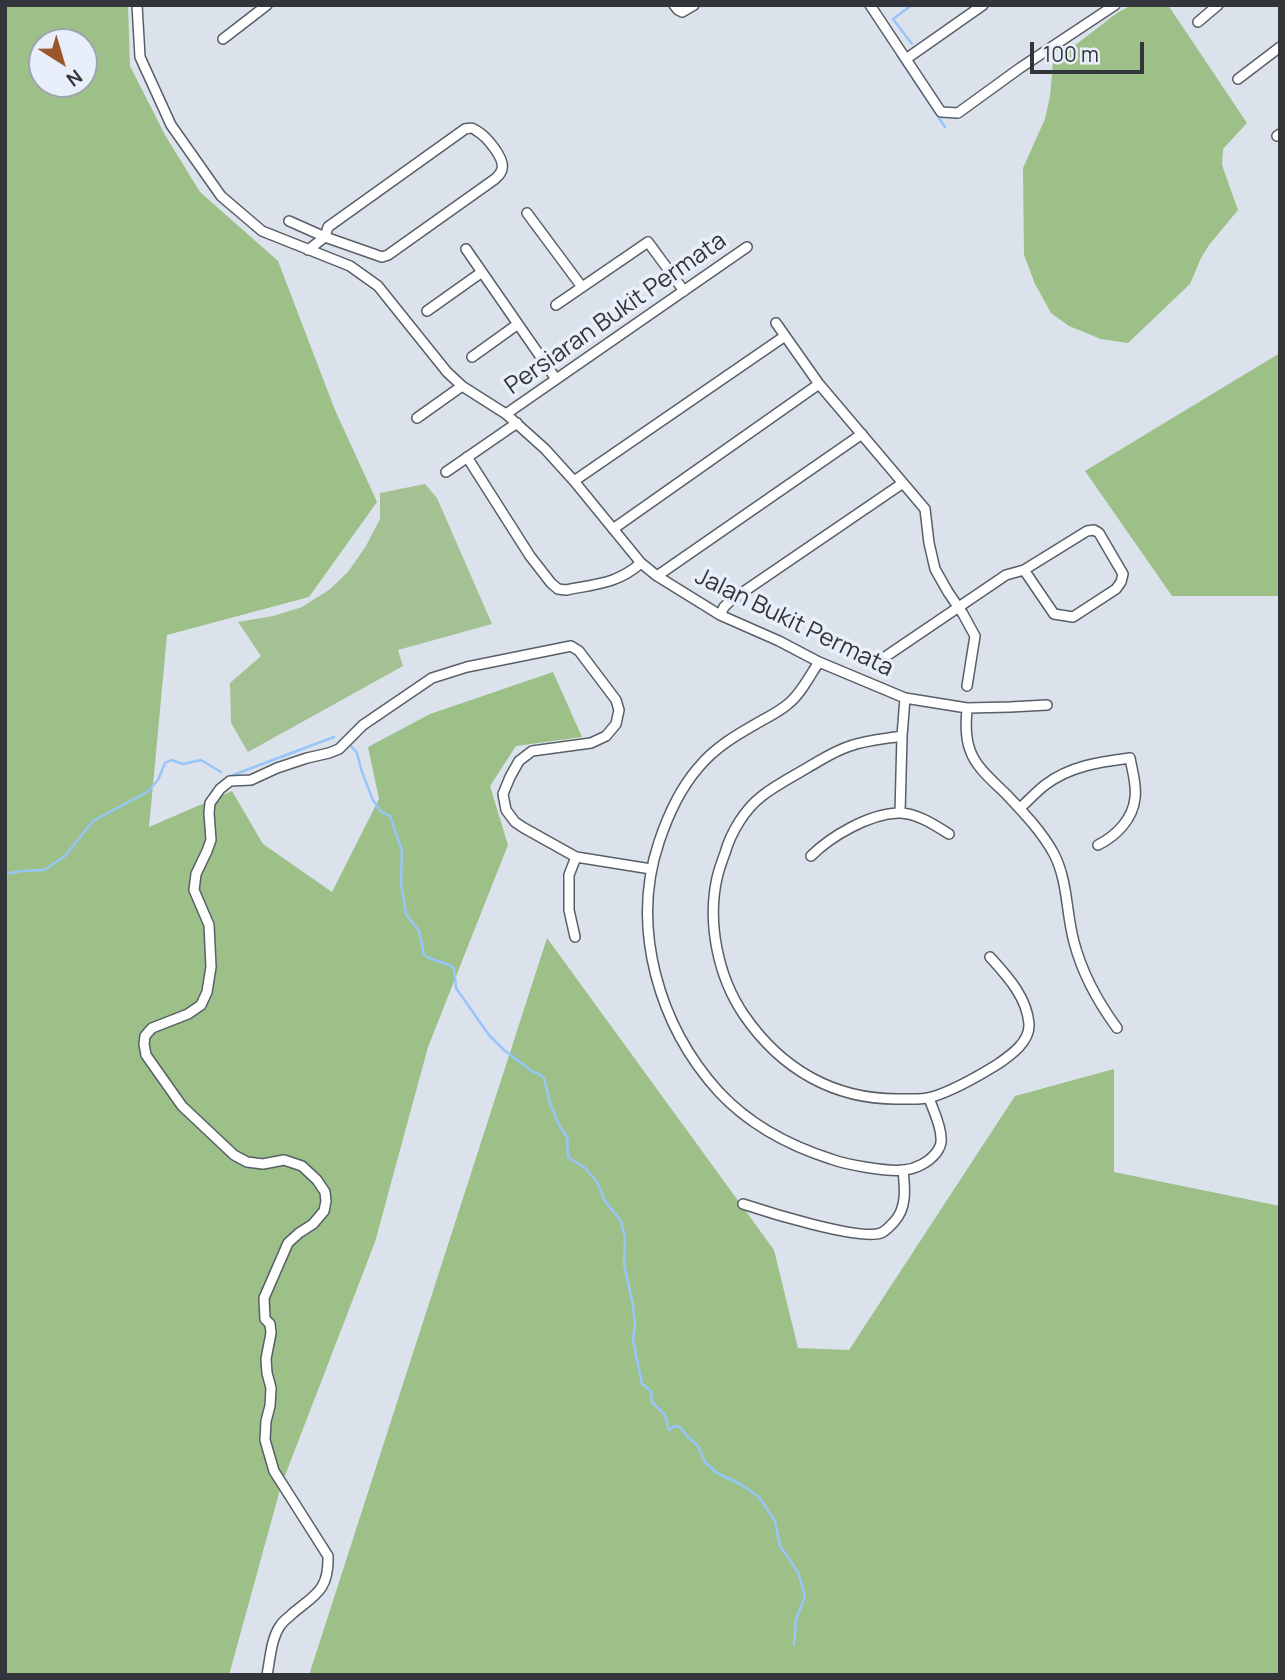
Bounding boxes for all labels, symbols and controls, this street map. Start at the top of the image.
north arrow [28,28,98,98]
scale bar [1033,28,1147,72]
text: 100 m [1043,40,1099,68]
text: N [61,64,88,93]
street label: Persiaran Bukit Permata [500,227,732,401]
street label: Jalan Bukit Permata [690,562,898,684]

